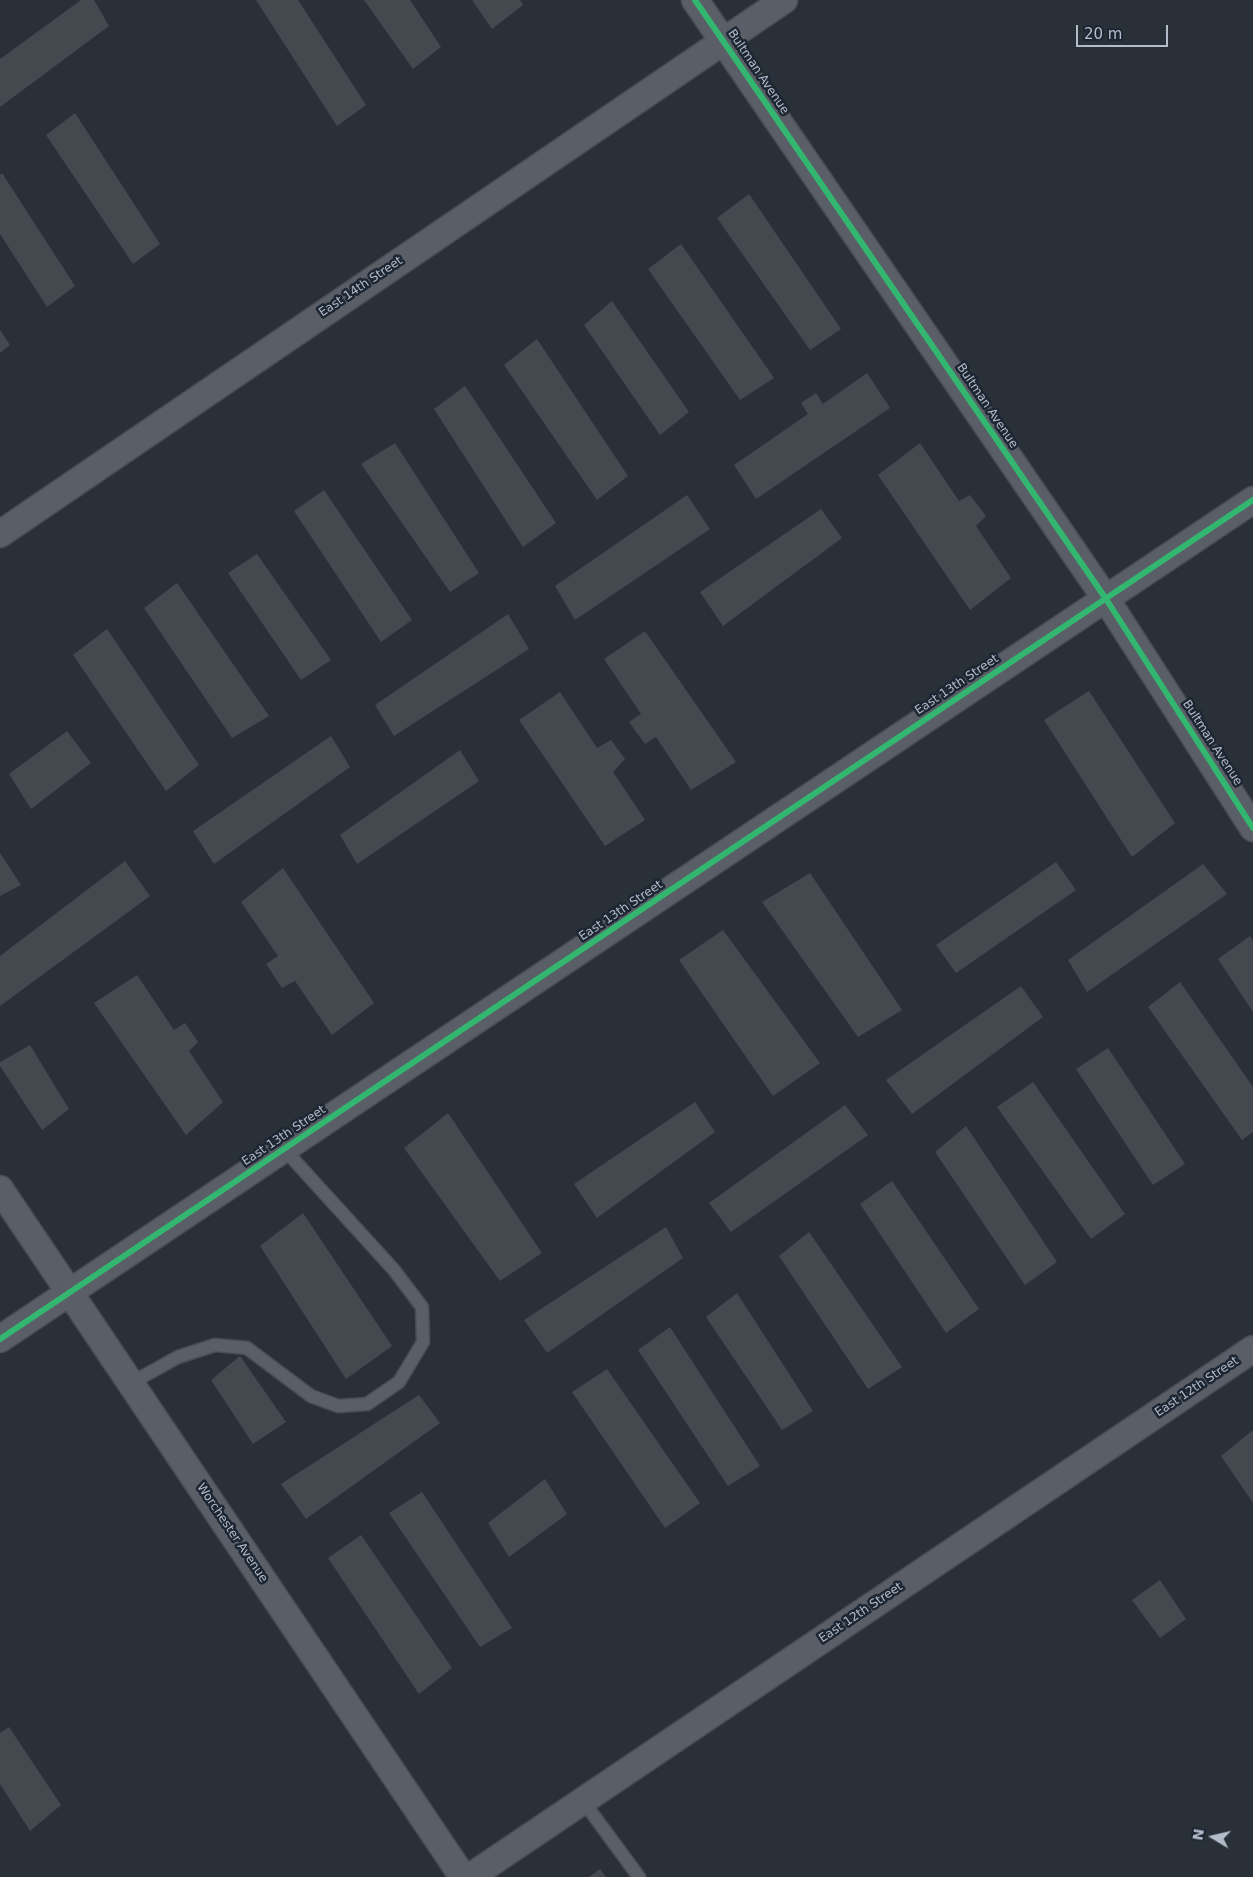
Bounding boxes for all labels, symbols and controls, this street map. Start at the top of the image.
scale bar [1078,15,1170,47]
text: 20 m [1084,25,1122,43]
street label: Bultman Avenue [724,27,792,117]
street label: East 14th Street [317,254,405,320]
street label: Bultman Avenue [953,361,1021,451]
street label: East 13th Street [913,652,1001,718]
street label: Bultman Avenue [1179,698,1245,788]
street label: East 13th Street [577,878,665,944]
street label: East 13th Street [240,1103,328,1169]
street label: East 12th Street [1153,1354,1241,1420]
street label: Worchester Avenue [193,1481,271,1585]
street label: East 12th Street [817,1580,905,1646]
north arrow [1188,1812,1238,1862]
text: N [1189,1828,1207,1842]

